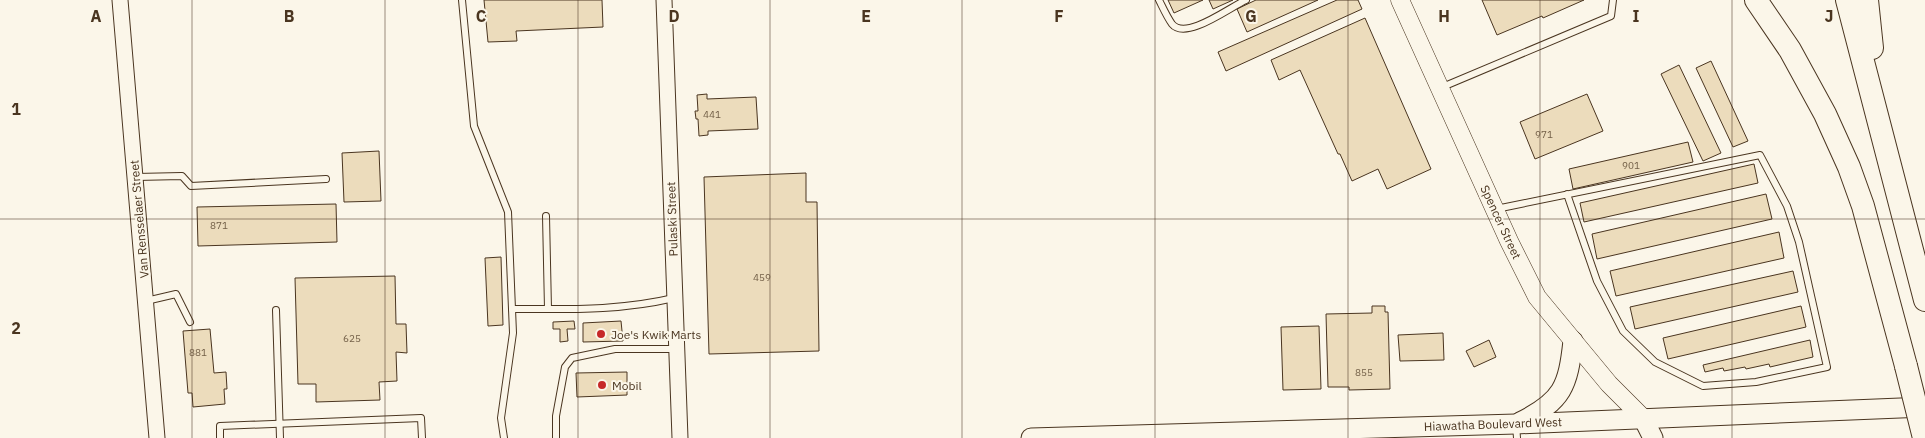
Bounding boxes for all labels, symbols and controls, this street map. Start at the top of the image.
text: A [91,6,102,26]
text: B [284,6,295,26]
text: C [476,6,486,26]
text: D [668,6,680,26]
text: E [861,6,871,26]
text: F [1054,6,1064,26]
text: G [1245,6,1257,26]
text: H [1438,6,1450,26]
text: I [1633,6,1640,26]
text: J [1825,6,1833,26]
text: 1 [11,99,21,119]
house number: 441 [703,108,721,121]
house number: 971 [1535,128,1553,141]
street label: Van Rensselaer Street [126,159,152,279]
house number: 901 [1622,159,1640,172]
street label: Pulaski Street [663,181,681,257]
street label: Spencer Street [1477,183,1525,261]
house number: 871 [210,219,228,232]
house number: 459 [753,271,771,284]
text: 2 [11,318,21,338]
place label: Joe's Kwik Marts [611,327,701,342]
marker: Joe's Kwik Marts [595,328,607,340]
house number: 625 [343,332,361,345]
house number: 881 [189,346,207,359]
house number: 855 [1355,366,1373,379]
place label: Mobil [612,378,642,393]
marker: Mobil [596,379,608,391]
street label: Hiawatha Boulevard West [1424,414,1562,434]

